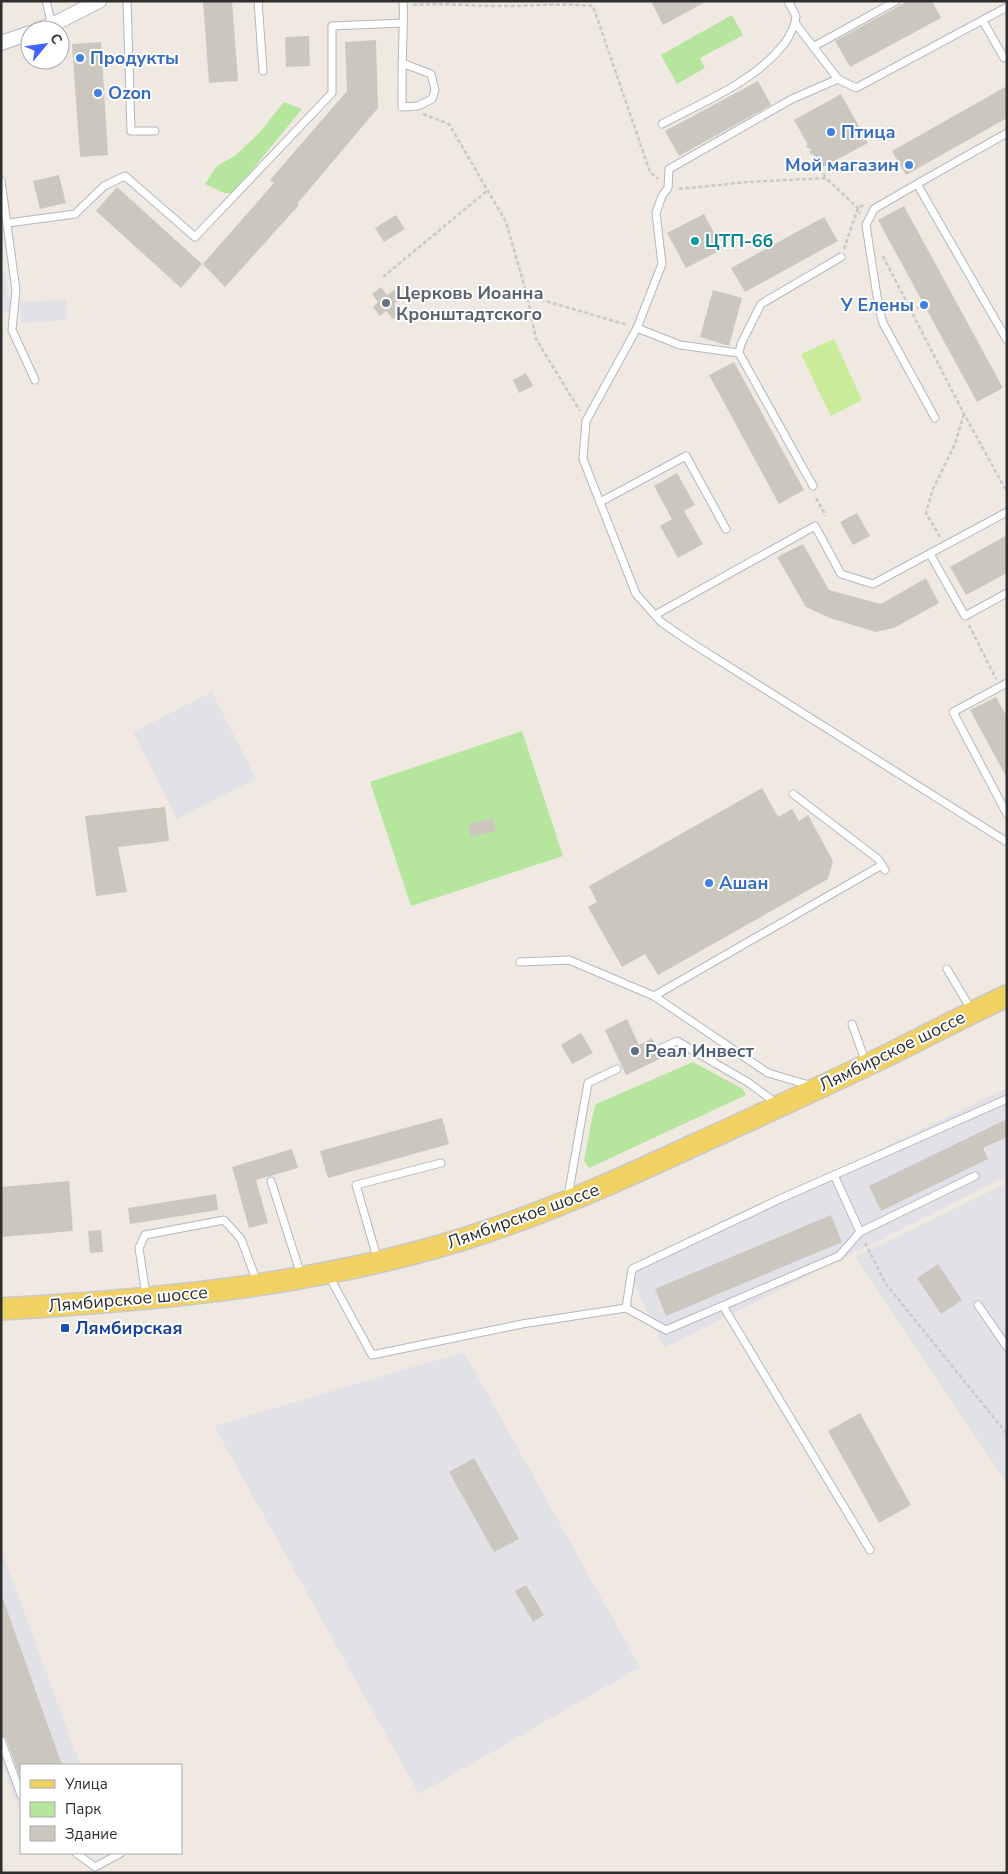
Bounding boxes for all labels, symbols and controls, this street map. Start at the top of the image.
north arrow [20,20,70,70]
text: С [45,30,67,48]
place label: Продукты [90,46,179,70]
marker: Продукты [74,52,86,64]
place label: Ozon [108,81,151,105]
marker: Ozon [92,87,104,99]
place label: Птица [841,120,896,144]
marker: Птица [825,126,837,138]
place label: Мой магазин [785,153,899,177]
marker: Мой магазин [903,159,915,171]
place label: ЦТП-6б [705,229,773,253]
marker: ЦТП-6б [689,235,701,247]
place label: Церковь Иоанна Кронштадтского [396,281,544,326]
place label: У Елены [840,293,914,317]
marker: Церковь Иоанна Кронштадтского [380,297,392,309]
marker: У Елены [918,299,930,311]
place label: Ашан [719,871,768,895]
marker: Ашан [703,877,715,889]
street label: Лямбирское шоссе [815,1005,969,1097]
place label: Реал Инвест [645,1039,755,1063]
marker: Реал Инвест [629,1045,641,1057]
street label: Лямбирское шоссе [444,1177,602,1255]
street label: Лямбирское шоссе [47,1280,209,1318]
place label: Лямбирская [75,1316,183,1340]
marker: Лямбирская [59,1322,71,1334]
legend [20,1764,182,1854]
text: Улица [64,1774,108,1794]
text: Парк [65,1799,101,1819]
text: Здание [65,1824,117,1844]

